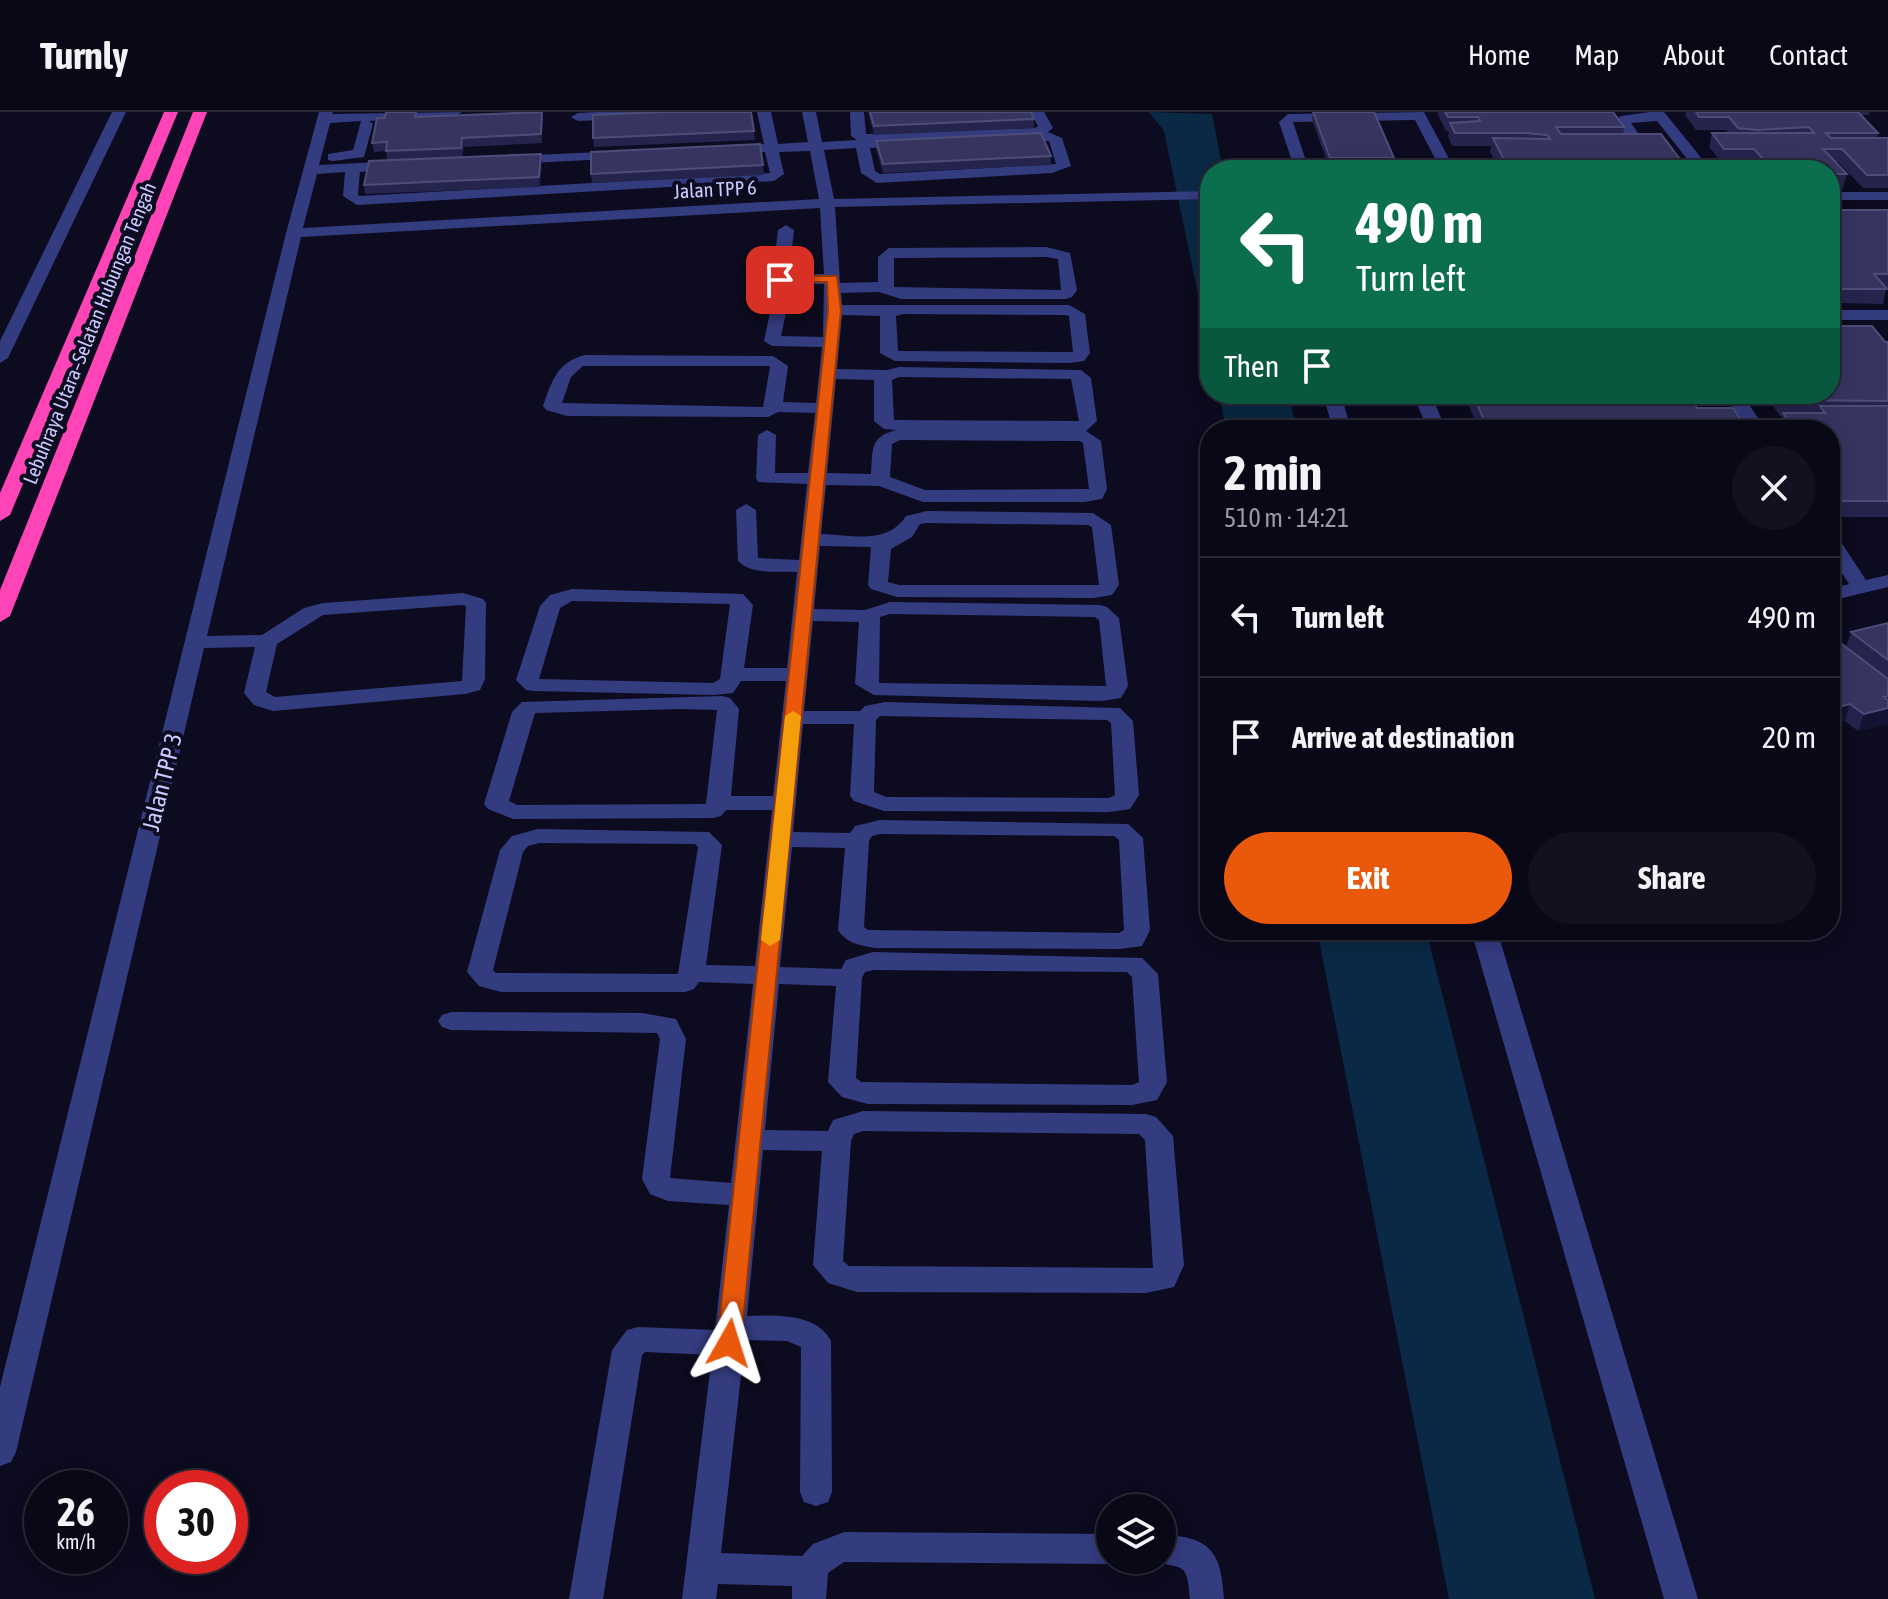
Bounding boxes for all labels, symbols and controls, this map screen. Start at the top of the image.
text: Turnly [40,34,128,77]
text: Home [1468,39,1530,71]
text: Map [1574,39,1619,71]
text: About [1663,39,1725,71]
text: Contact [1769,39,1848,71]
street label: Jalan TPP 6 [673,175,757,203]
street label: Lebuhraya Utara–Selatan Hubungan Tengah [18,179,160,487]
text: 490 m [1356,191,1483,255]
icon: left [1224,192,1328,296]
pin [746,246,814,314]
text: Turn left [1356,257,1466,299]
icon: arrive [758,258,802,302]
icon: arrive [1295,344,1339,388]
text: Then [1224,349,1279,383]
text: 2 min [1224,445,1322,500]
button: close [1732,446,1816,530]
text: 510 m · 14:21 [1224,503,1349,533]
icon: left [1224,595,1268,639]
text: Turn left [1292,600,1384,634]
text: 490 m [1748,600,1816,634]
icon: arrive [1224,715,1268,759]
text: Arrive at destination [1292,720,1514,754]
text: 20 m [1762,720,1816,754]
street label: Jalan TPP 3 [137,730,187,834]
button: Exit [1224,832,1512,924]
button: Share [1528,832,1816,924]
position arrow [687,1301,771,1385]
speed limit sign: 30 [144,1470,248,1574]
text: 26 [57,1489,95,1534]
map controls [1096,1494,1176,1574]
button: layers [1096,1494,1176,1574]
text: km/h [56,1530,96,1553]

